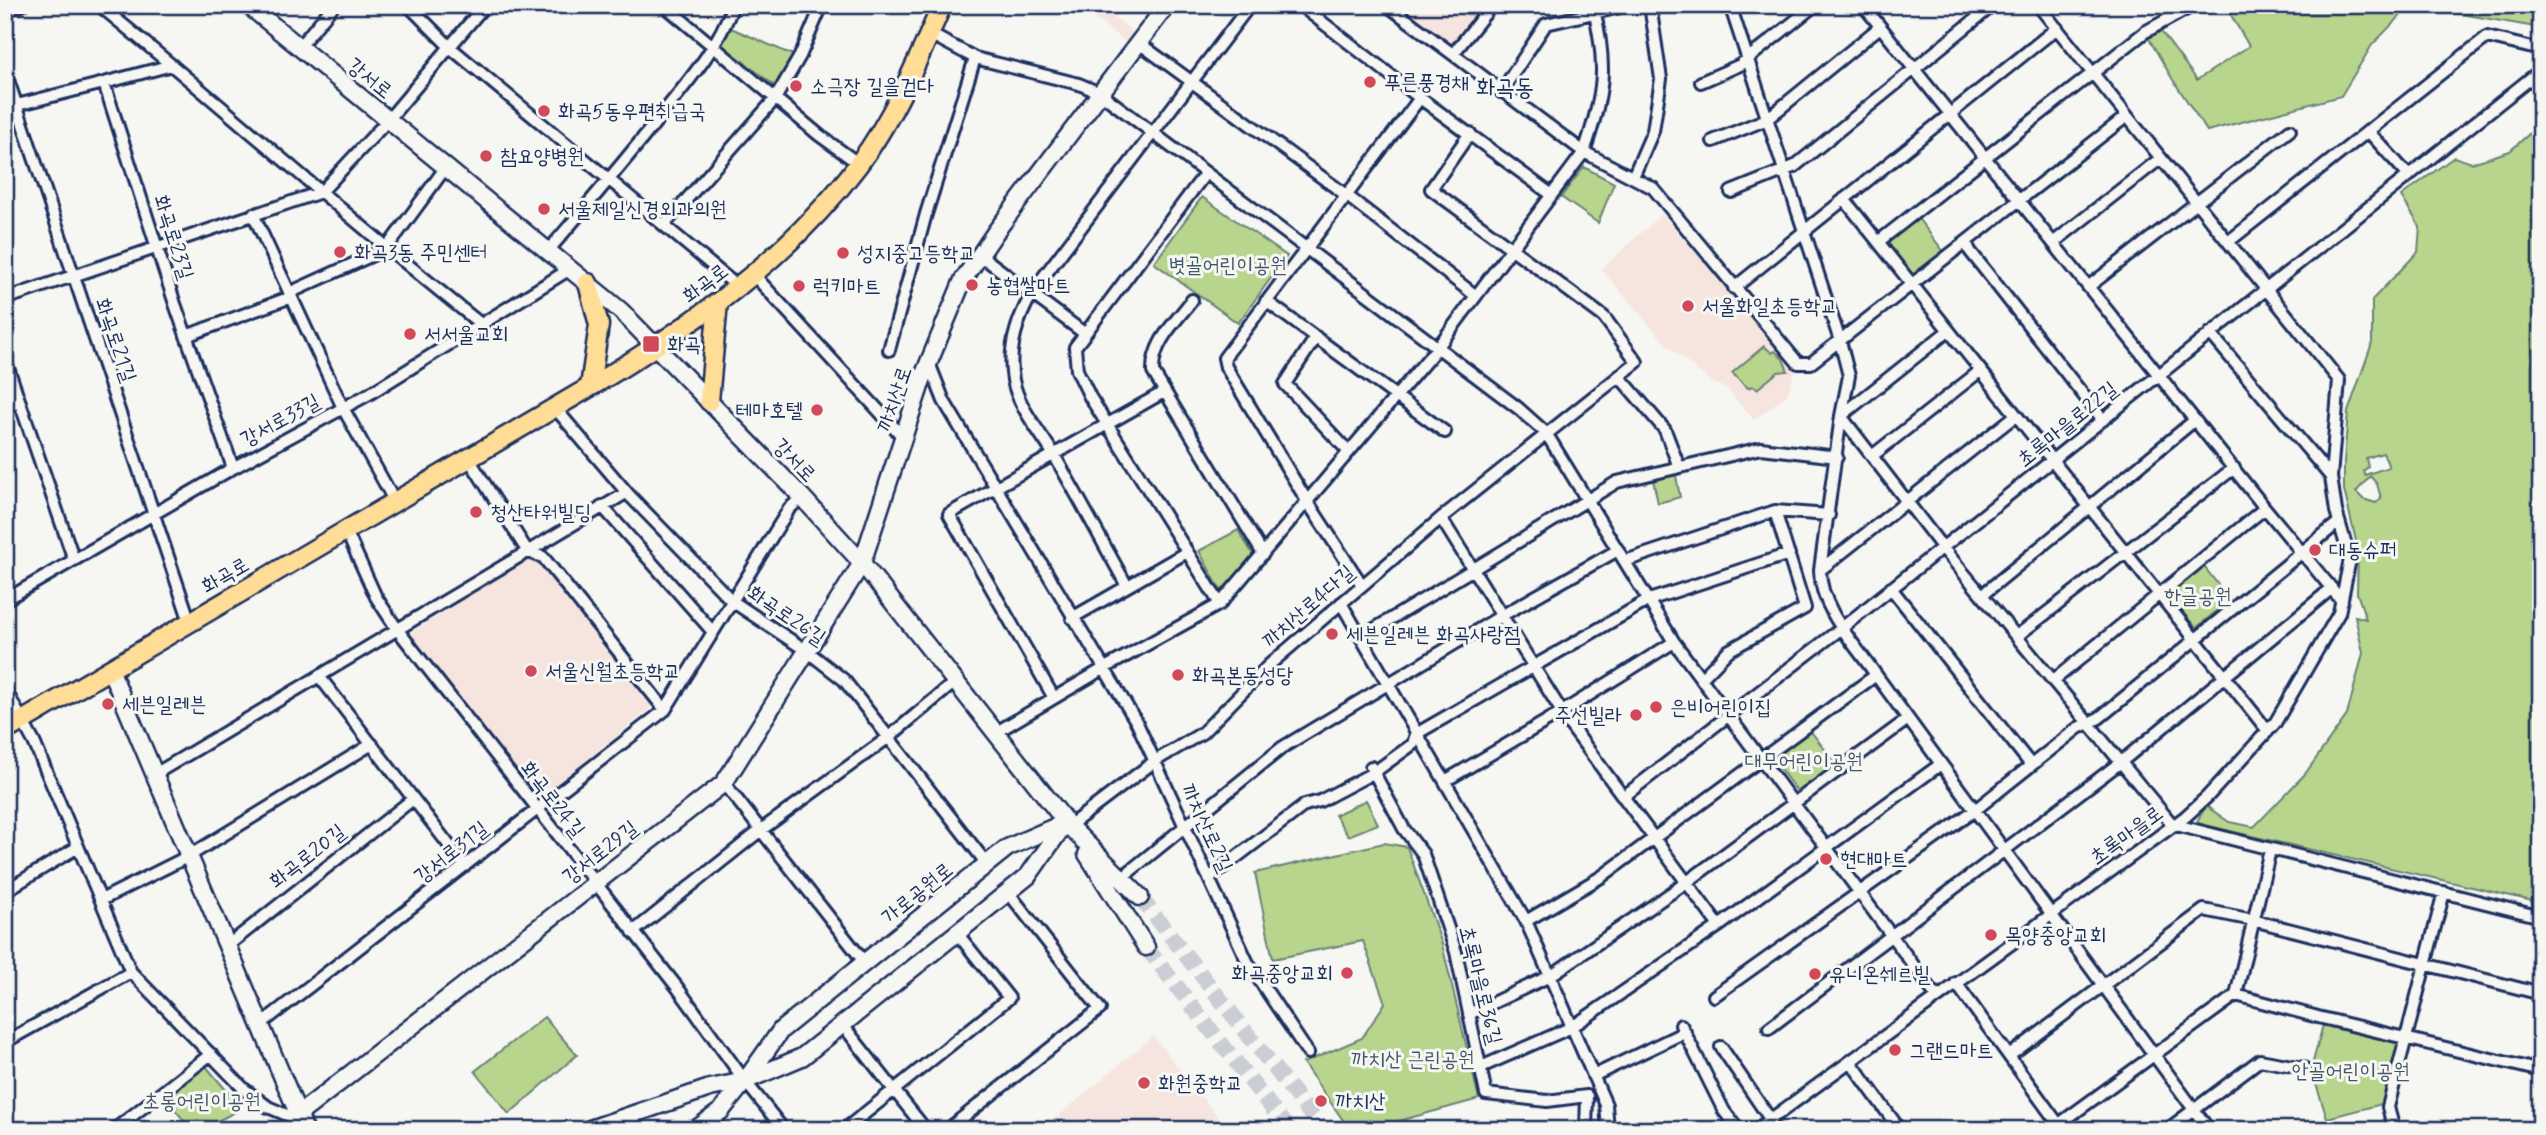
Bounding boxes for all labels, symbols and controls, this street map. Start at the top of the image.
street label: 강서로 [341,52,398,106]
place label: 푸른풍경채 [1384,69,1469,97]
place label: 소극장 길을걷다 [810,73,934,101]
district label: 화곡동 [1476,73,1534,104]
marker: 푸른풍경채 [1362,74,1378,90]
marker: 소극장 길을걷다 [788,78,804,94]
place label: 화곡5동우편취급국 [558,98,706,126]
marker: 화곡5동우편취급국 [536,103,552,119]
place label: 참요양병원 [500,143,585,171]
marker: 참요양병원 [478,148,494,164]
street label: 화곡로23길 [146,191,200,283]
place label: 서울제일신경외과의원 [558,196,727,224]
marker: 서울제일신경외과의원 [536,201,552,217]
place label: 화곡3동 주민센터 [354,239,487,267]
place label: 성지중고등학교 [857,240,975,268]
marker: 화곡3동 주민센터 [332,244,348,260]
marker: 성지중고등학교 [835,245,851,261]
park label: 볏골어린이공원 [1169,252,1287,280]
street label: 화곡로 [677,257,734,310]
place label: 농협쌀마트 [986,272,1071,300]
place label: 럭키마트 [813,273,881,301]
marker: 농협쌀마트 [964,277,980,293]
marker: 럭키마트 [791,278,807,294]
place label: 서울화일초등학교 [1702,293,1837,321]
street label: 화곡로21길 [88,295,143,386]
marker: 서울화일초등학교 [1680,298,1696,314]
place label: 서서울교회 [424,321,509,349]
marker: 서서울교회 [402,326,418,342]
place label: 화곡 [667,331,701,359]
marker: 화곡 [641,334,661,354]
street label: 까치산로 [871,363,919,436]
street label: 초록마을로22길 [2011,375,2124,474]
street label: 강서로33길 [236,388,325,454]
place label: 테마호텔 [735,397,803,425]
marker: 테마호텔 [809,402,825,418]
street label: 강서로 [767,433,822,489]
place label: 청산타워빌딩 [490,499,591,527]
marker: 청산타워빌딩 [468,504,484,520]
place label: 대동슈퍼 [2329,537,2397,565]
marker: 대동슈퍼 [2307,542,2323,558]
street label: 화곡로 [197,551,254,601]
street label: 까치산로4다길 [1257,559,1361,655]
street label: 화곡로26길 [742,579,831,652]
park label: 한글공원 [2164,583,2232,611]
place label: 세븐일레븐 화곡사랑점 [1346,621,1521,649]
marker: 세븐일레븐 화곡사랑점 [1324,626,1340,642]
place label: 서울신월초등학교 [545,658,680,686]
place label: 화곡본동성당 [1192,662,1293,690]
marker: 서울신월초등학교 [523,663,539,679]
marker: 화곡본동성당 [1170,667,1186,683]
place label: 세븐일레븐 [122,691,207,719]
place label: 은비어린이집 [1670,694,1771,722]
marker: 세븐일레븐 [100,696,116,712]
marker: 은비어린이집 [1648,699,1664,715]
place label: 주선빌라 [1554,702,1622,730]
marker: 주선빌라 [1628,707,1644,723]
park label: 대무어린이공원 [1745,748,1863,776]
street label: 화곡로24길 [513,755,591,844]
street label: 까치산로2길 [1173,780,1239,877]
street label: 초록마을로 [2084,800,2169,872]
street label: 강서로31길 [409,815,494,890]
street label: 강서로29길 [557,815,644,891]
street label: 화곡로20길 [264,818,352,895]
place label: 현대마트 [1840,846,1908,874]
marker: 현대마트 [1818,851,1834,867]
street label: 가로공원로 [876,856,959,931]
place label: 목양중앙교회 [2005,922,2106,950]
street label: 초록마을로36길 [1452,923,1508,1048]
marker: 목양중앙교회 [1983,927,1999,943]
place label: 화곡중앙교회 [1232,960,1333,988]
place label: 유니온쉐르빌 [1829,961,1930,989]
marker: 화곡중앙교회 [1339,965,1355,981]
marker: 유니온쉐르빌 [1807,966,1823,982]
place label: 그랜드마트 [1909,1037,1994,1065]
marker: 그랜드마트 [1887,1042,1903,1058]
park label: 까치산 근린공원 [1351,1046,1475,1074]
park label: 안골어린이공원 [2292,1058,2410,1086]
place label: 화원중학교 [1158,1070,1243,1098]
marker: 화원중학교 [1136,1075,1152,1091]
park label: 초롱어린이공원 [143,1088,261,1116]
place label: 까치산 [1335,1088,1386,1116]
marker: 까치산 [1313,1093,1329,1109]

